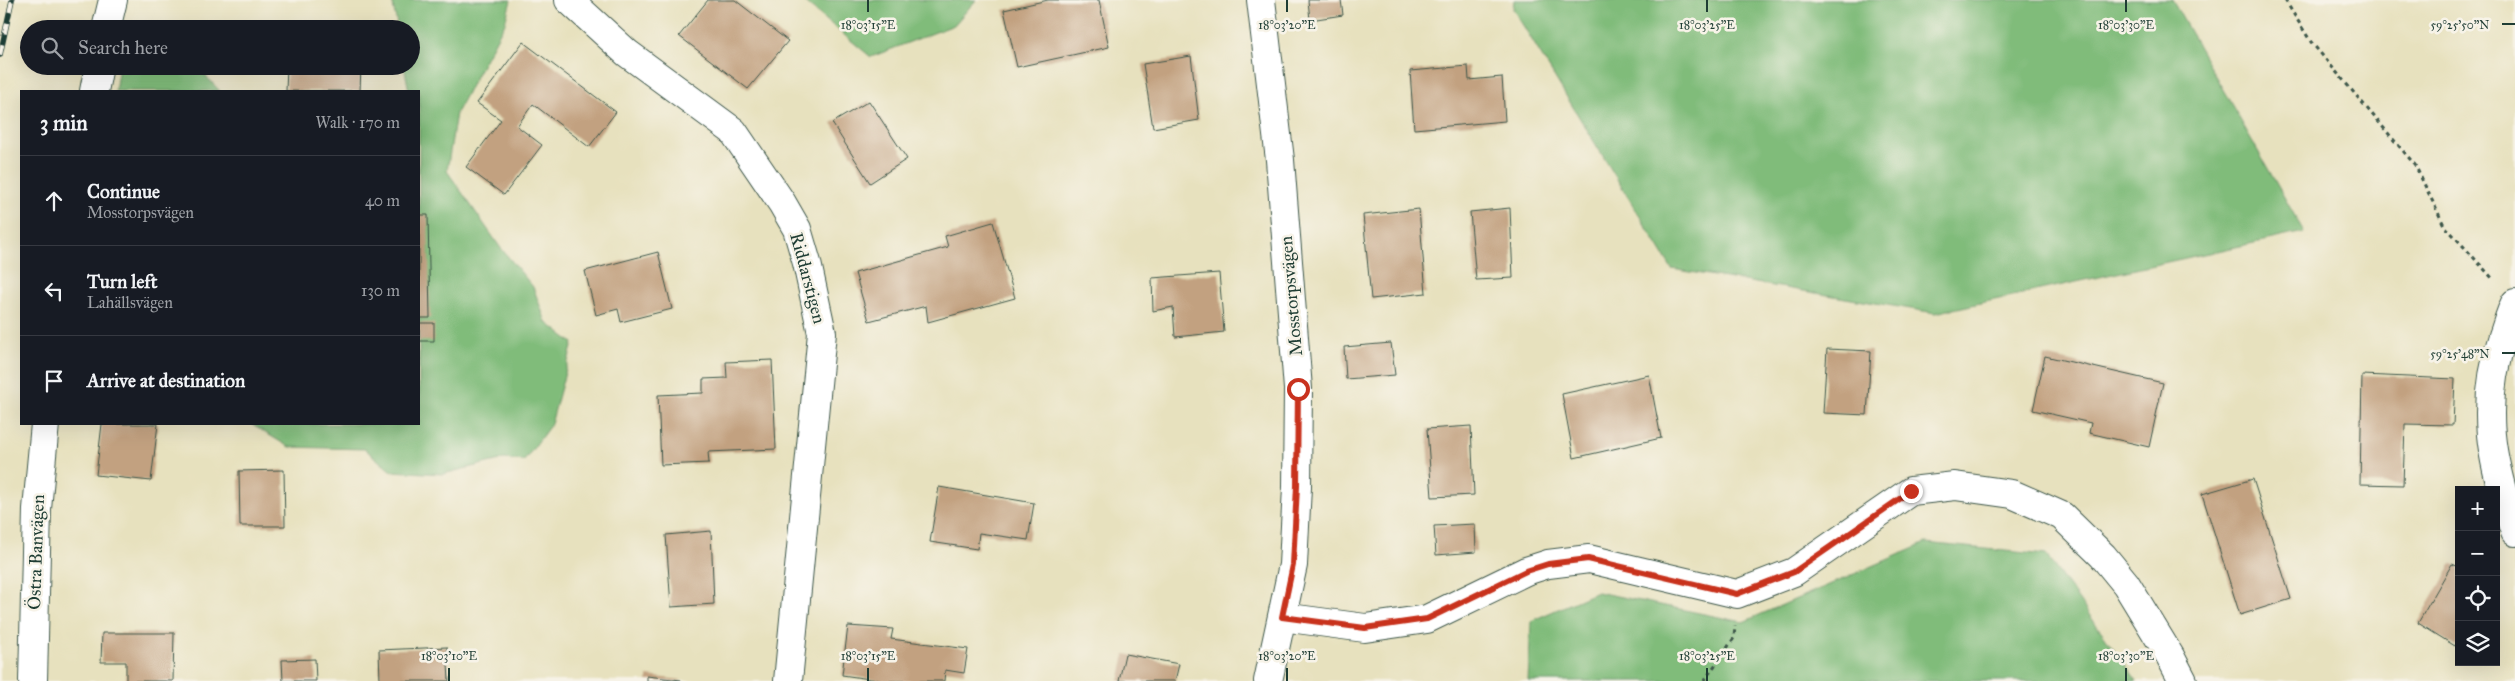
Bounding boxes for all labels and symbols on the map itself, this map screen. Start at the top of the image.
text: 18°03'15"E [841,18,896,32]
text: 18°03'20"E [1258,18,1316,32]
text: 18°03'25"E [1679,18,1735,32]
text: 18°03'30"E [2098,18,2155,32]
text: 59°25'50"N [2430,18,2490,32]
street label: Riddarstigen [784,230,831,327]
street label: Mosstorpsvägen [1275,235,1308,357]
text: 59°25'48"N [2430,347,2490,361]
route start [1287,378,1310,401]
route end [1900,480,1923,503]
street label: Östra Banvägen [22,494,50,610]
text: 18°03'10"E [421,649,477,663]
text: 18°03'15"E [841,649,896,663]
text: 18°03'20"E [1258,649,1316,663]
text: 18°03'25"E [1679,649,1735,663]
text: 18°03'30"E [2098,649,2155,663]

